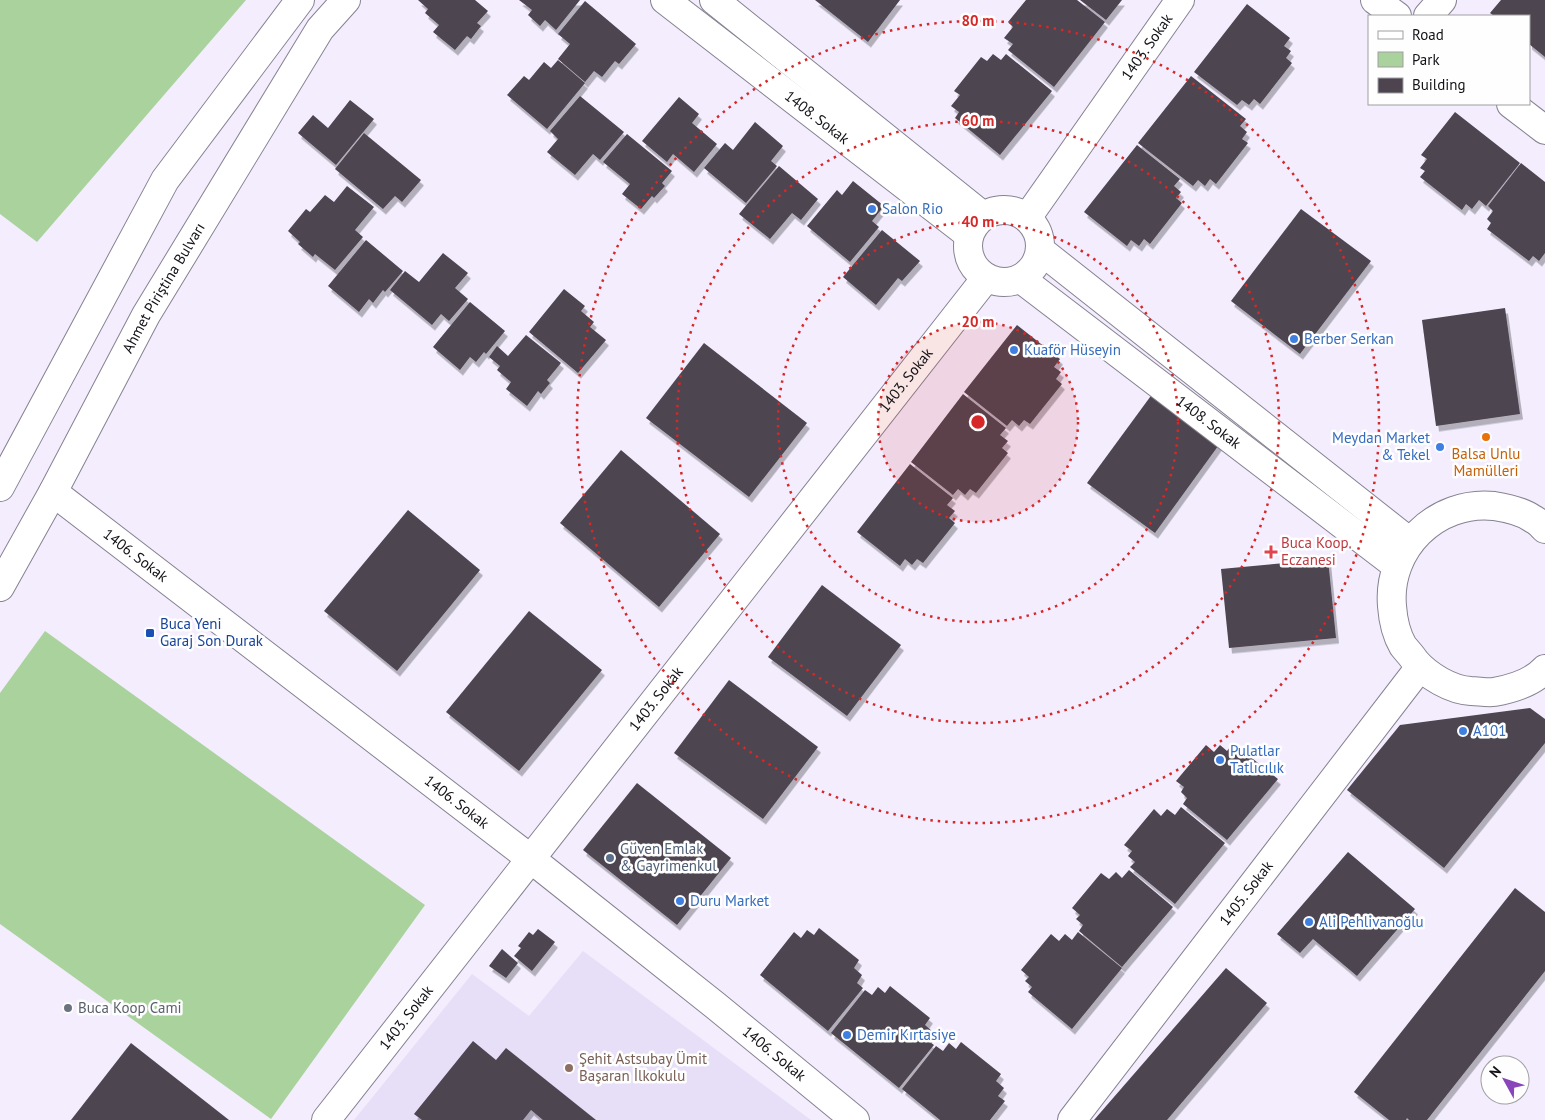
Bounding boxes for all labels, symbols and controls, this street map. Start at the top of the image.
street label: 1403. Sokak [1117,9,1177,83]
text: 80 m [962,11,994,30]
legend [1368,15,1530,105]
text: Road [1412,25,1444,44]
text: Park [1412,50,1440,69]
text: Building [1412,75,1466,94]
street label: 1408. Sokak [781,86,854,148]
text: 60 m [962,111,994,130]
place label: Salon Rio [882,199,943,218]
marker: Salon Rio [866,203,878,215]
text: 40 m [962,212,994,231]
street label: Ahmet Piriştina Bulvarı [118,219,209,356]
text: 20 m [962,312,994,331]
place label: Berber Serkan [1304,329,1394,348]
marker: Berber Serkan [1288,333,1300,345]
place label: Kuaför Hüseyin [1024,340,1121,359]
street label: 1403. Sokak [874,343,937,416]
marker: Kuaför Hüseyin [1008,344,1020,356]
street label: 1408. Sokak [1173,391,1246,453]
centre of rings [969,413,987,431]
place label: Meydan Market & Tekel [1332,428,1431,464]
marker: Balsa Unlu Mamülleri [1480,431,1492,443]
marker: Meydan Market & Tekel [1434,441,1446,453]
place label: Balsa Unlu Mamülleri [1452,444,1520,480]
street label: 1406. Sokak [100,524,173,586]
place label: Buca Koop. Eczanesi [1281,533,1352,569]
marker: Buca Koop. Eczanesi [1265,546,1277,558]
place label: Buca Yeni Garaj Son Durak [160,614,264,650]
marker: Buca Yeni Garaj Son Durak [144,627,156,639]
street label: 1403. Sokak [625,662,687,735]
place label: A101 [1473,721,1506,740]
marker: A101 [1457,725,1469,737]
place label: Pulatlar Tatlıcılık [1230,741,1285,777]
marker: Pulatlar Tatlıcılık [1214,754,1226,766]
street label: 1406. Sokak [421,771,494,833]
place label: Güven Emlak & Gayrimenkul [620,839,717,875]
marker: Güven Emlak & Gayrimenkul [604,852,616,864]
street label: 1405. Sokak [1215,856,1277,929]
place label: Duru Market [690,891,769,910]
marker: Duru Market [674,895,686,907]
place label: Ali Pehlivanoğlu [1319,912,1424,931]
marker: Ali Pehlivanoğlu [1303,916,1315,928]
street label: 1403. Sokak [375,981,437,1053]
place label: Buca Koop Cami [78,998,182,1017]
marker: Buca Koop Cami [62,1002,74,1014]
street label: 1406. Sokak [739,1022,811,1085]
place label: Demir Kırtasiye [857,1025,956,1044]
marker: Demir Kırtasiye [841,1029,853,1041]
place label: Şehit Astsubay Ümit Başaran İlkokulu [579,1049,707,1085]
north arrow [1480,1055,1530,1105]
marker: Şehit Astsubay Ümit Başaran İlkokulu [563,1062,575,1074]
text: N [1485,1062,1505,1081]

